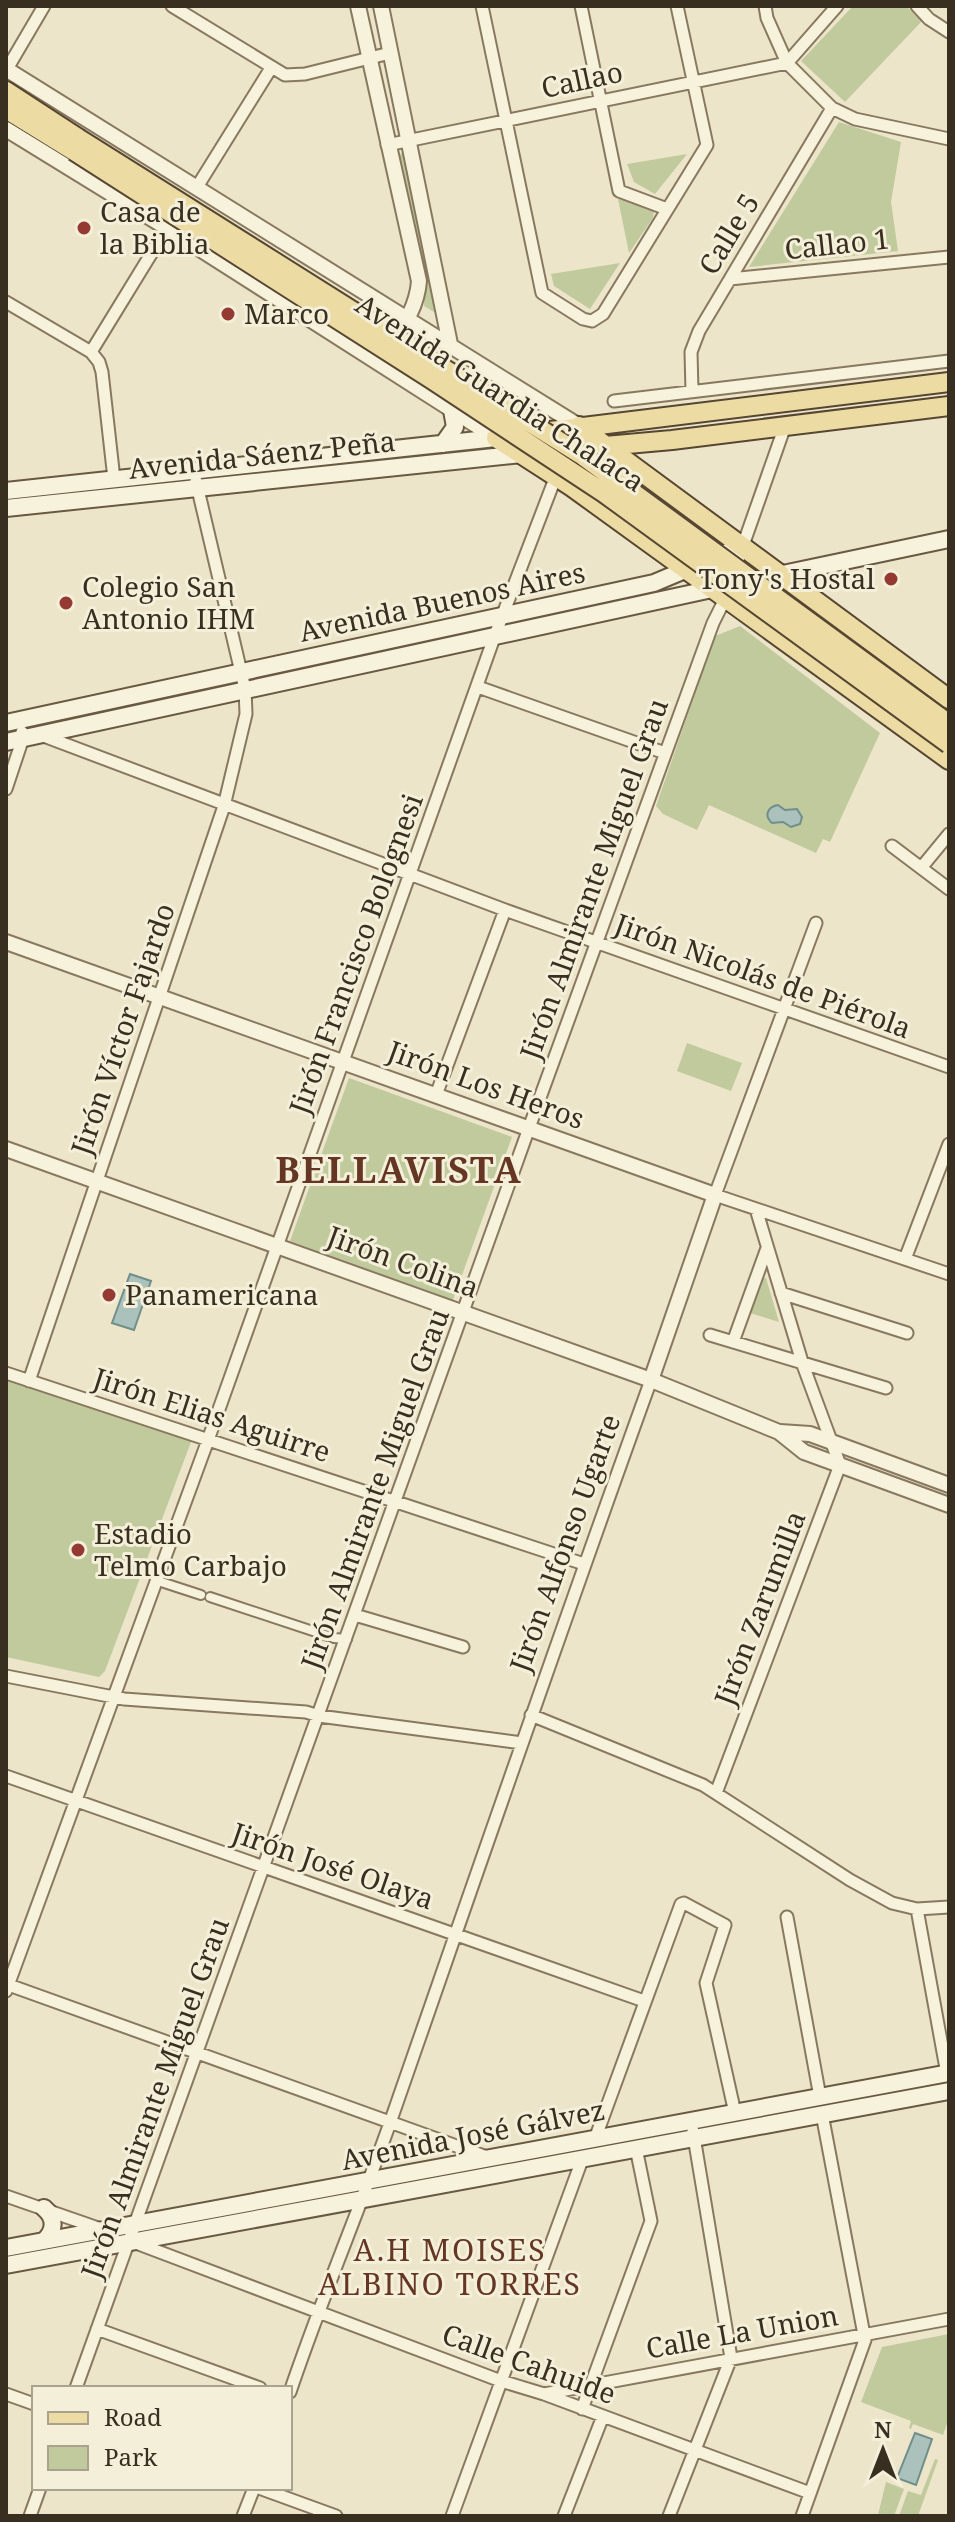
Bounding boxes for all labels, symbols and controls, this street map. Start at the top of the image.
street label: Callao [538,52,626,106]
street label: Calle 5 [689,186,767,281]
place label: Casa de la Biblia [100,192,210,262]
marker: Casa de la Biblia [75,219,93,237]
street label: Callao 1 [783,219,891,267]
street label: Avenida Guardia Chalaca [349,284,652,500]
place label: Marco [244,294,329,332]
marker: Marco [219,305,237,323]
street label: Avenida Sáenz Peña [127,421,397,487]
street label: Avenida Buenos Aires [295,552,588,650]
place label: Tony's Hostal [698,559,875,597]
place label: Colegio San Antonio IHM [82,567,255,637]
marker: Tony's Hostal [882,570,900,588]
marker: Colegio San Antonio IHM [57,594,75,612]
street label: Jirón Almirante Miguel Grau [510,693,676,1065]
street label: Jirón Francisco Bolognesi [279,788,431,1120]
street label: Jirón Víctor Fajardo [61,898,183,1160]
street label: Jirón Nicolás de Piérola [609,903,917,1046]
street label: Jirón Los Heros [382,1031,590,1137]
district label: BELLAVISTA [275,1145,523,1194]
street label: Jirón Colina [321,1216,484,1306]
place label: Panamericana [125,1275,318,1313]
marker: Panamericana [100,1286,118,1304]
street label: Jirón Almirante Miguel Grau [291,1303,457,1675]
street label: Jirón Elias Aguirre [88,1358,336,1470]
street label: Jirón Alfonso Ugarte [499,1409,628,1678]
street label: Jirón Zarumilla [704,1505,814,1711]
place label: Estadio Telmo Carbajo [94,1514,287,1584]
marker: Estadio Telmo Carbajo [69,1541,87,1559]
street label: Jirón José Olaya [226,1812,439,1917]
street label: Jirón Almirante Miguel Grau [71,1912,237,2284]
street label: Avenida José Gálvez [338,2090,608,2178]
district label: A.H MOISES ALBINO TORRES [318,2229,582,2304]
street label: Calle La Union [643,2295,841,2367]
street label: Calle Cahuide [437,2314,621,2412]
legend [32,2386,292,2490]
text: Road [104,2400,162,2433]
north arrow [843,2410,923,2490]
text: N [874,2414,892,2444]
text: Park [104,2440,158,2473]

